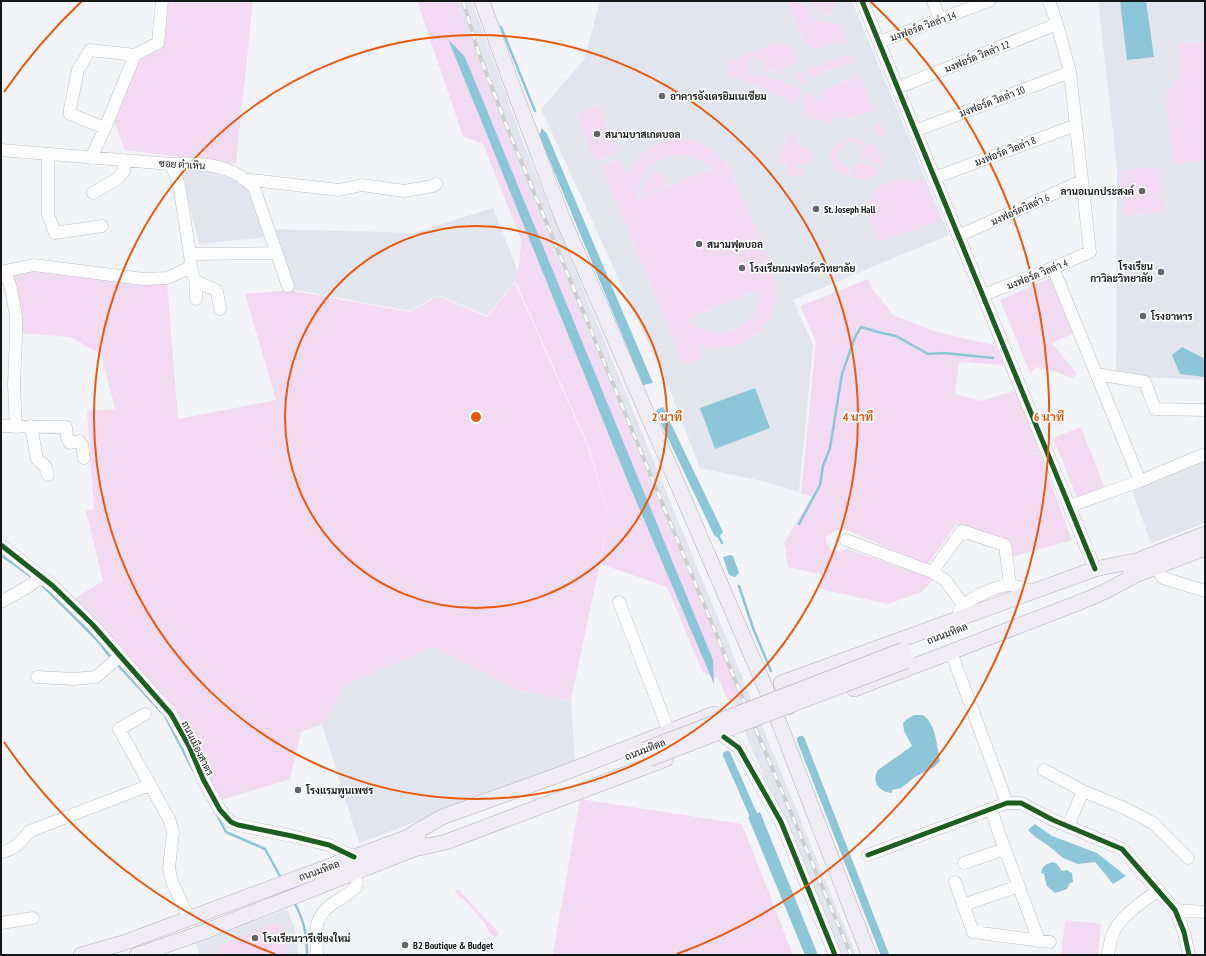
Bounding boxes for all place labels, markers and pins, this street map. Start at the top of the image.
place label: อาคารอังเดรยิมเนเซียม [670,90,767,103]
marker: อาคารอังเดรยิมเนเซียม [657,91,667,101]
place label: สนามบาสเกตบอล [605,128,681,141]
marker: สนามบาสเกตบอล [592,129,602,139]
place label: ลานอเนกประสงค์ [1060,184,1135,198]
marker: ลานอเนกประสงค์ [1137,186,1147,196]
place label: St. Joseph Hall [824,203,876,216]
marker: St. Joseph Hall [811,204,821,214]
place label: สนามฟุตบอล [707,238,763,252]
marker: สนามฟุตบอล [694,239,704,249]
place label: โรงเรียน กาวิละวิทยาลัย [1090,260,1154,285]
place label: โรงเรียนมงฟอร์ตวิทยาลัย [749,261,855,275]
marker: โรงเรียนมงฟอร์ตวิทยาลัย [737,263,747,273]
marker: โรงเรียน กาวิละวิทยาลัย [1156,267,1166,277]
place label: โรงอาหาร [1150,310,1193,323]
marker: โรงอาหาร [1138,311,1148,321]
centre of rings [469,410,483,424]
place label: โรงแรมพูนเพชร [305,784,373,798]
marker: โรงแรมพูนเพชร [293,785,303,795]
place label: โรงเรียนวารีเชียงใหม่ [262,932,350,945]
marker: โรงเรียนวารีเชียงใหม่ [250,933,260,943]
place label: B2 Boutique & Budget [413,939,493,952]
marker: B2 Boutique & Budget [400,940,410,950]

